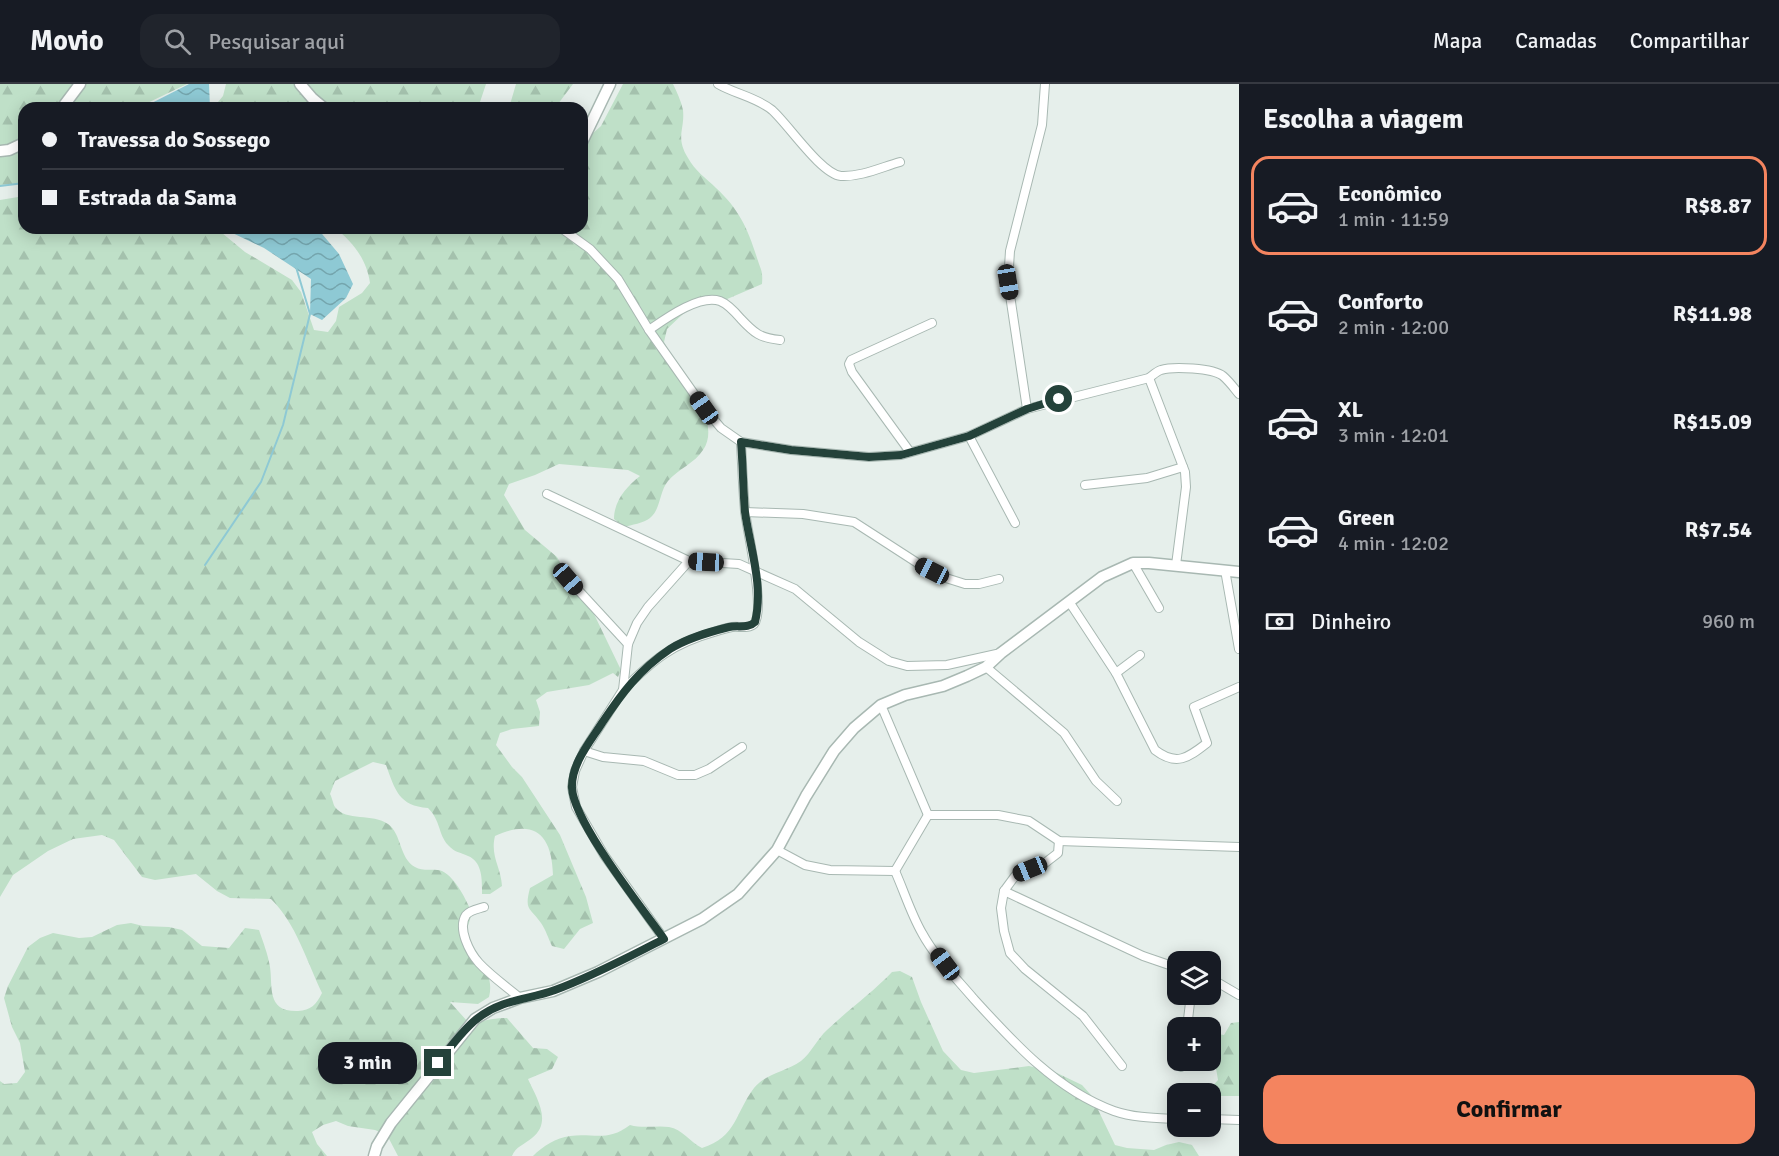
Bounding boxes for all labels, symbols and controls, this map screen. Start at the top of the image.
search box [140,14,560,68]
text: Movio [30,24,104,58]
icon: search [161,25,194,58]
text: Pesquisar aqui [209,28,345,55]
text: Mapa [1433,28,1482,54]
text: Camadas [1515,28,1597,54]
text: Compartilhar [1630,28,1749,54]
text: Escolha a viagem [1263,103,1464,136]
text: Travessa do Sossego [78,126,270,153]
icon: car [1266,179,1320,233]
text: Econômico [1338,180,1442,207]
text: Estrada da Sama [78,184,237,211]
text: R$8.87 [1685,192,1752,219]
text: 1 min · 11:59 [1338,207,1449,232]
car [996,263,1020,301]
icon: car [1266,287,1320,341]
text: Conforto [1338,288,1423,315]
text: R$11.98 [1673,300,1752,327]
text: 2 min · 12:00 [1338,315,1449,340]
route start [1045,385,1072,412]
car [686,388,722,428]
icon: car [1266,395,1320,449]
text: XL [1338,396,1363,423]
text: R$15.09 [1673,408,1752,435]
text: 3 min · 12:01 [1338,423,1449,448]
icon: car [1266,503,1320,557]
text: Green [1338,504,1395,531]
text: R$7.54 [1685,516,1752,543]
text: 4 min · 12:02 [1338,531,1449,556]
car [688,552,724,572]
car [912,555,952,587]
car [549,560,587,598]
icon: cash [1263,605,1296,638]
text: Dinheiro [1311,608,1391,635]
text: 960 m [1702,609,1755,634]
car [1010,854,1050,884]
car [927,944,963,984]
map controls [1167,951,1221,1137]
button: layers [1167,951,1221,1005]
button: + [1167,1017,1221,1071]
callout: 3 min [318,1042,417,1084]
route end [424,1049,451,1076]
text: 3 min [343,1050,392,1075]
button: Confirmar [1263,1075,1755,1144]
button: − [1167,1083,1221,1137]

